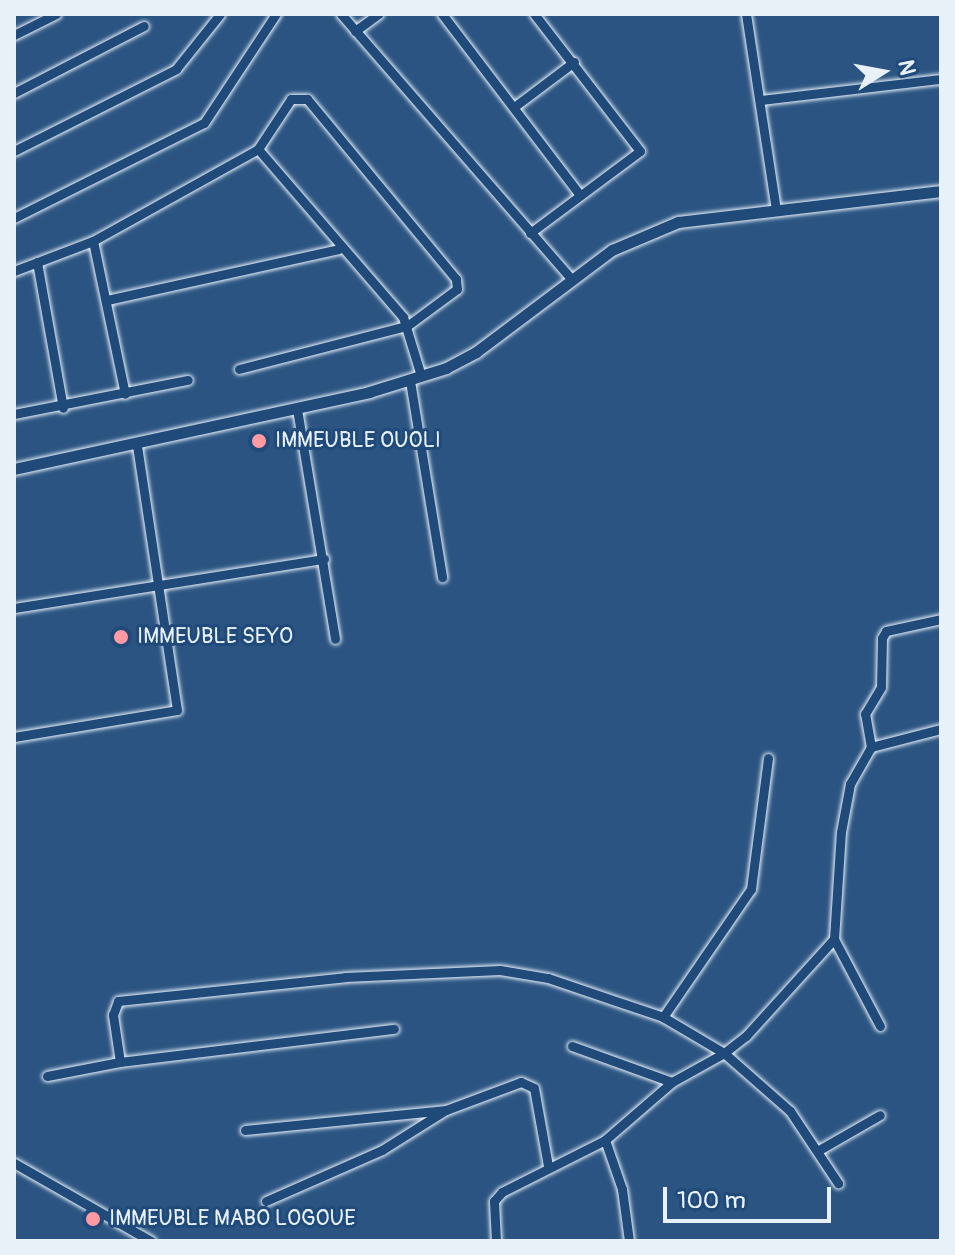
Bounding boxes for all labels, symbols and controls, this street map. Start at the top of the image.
north arrow [843,32,923,112]
text: N [891,57,922,77]
place label: IMMEUBLE OUOLI [275,428,441,454]
marker: IMMEUBLE OUOLI [250,432,268,450]
place label: IMMEUBLE SEYO [137,624,293,650]
marker: IMMEUBLE SEYO [112,628,130,646]
scale bar [667,1171,835,1221]
text: 100 m [677,1186,746,1215]
place label: IMMEUBLE MABO LOGOUE [109,1206,356,1232]
marker: IMMEUBLE MABO LOGOUE [84,1210,102,1228]

